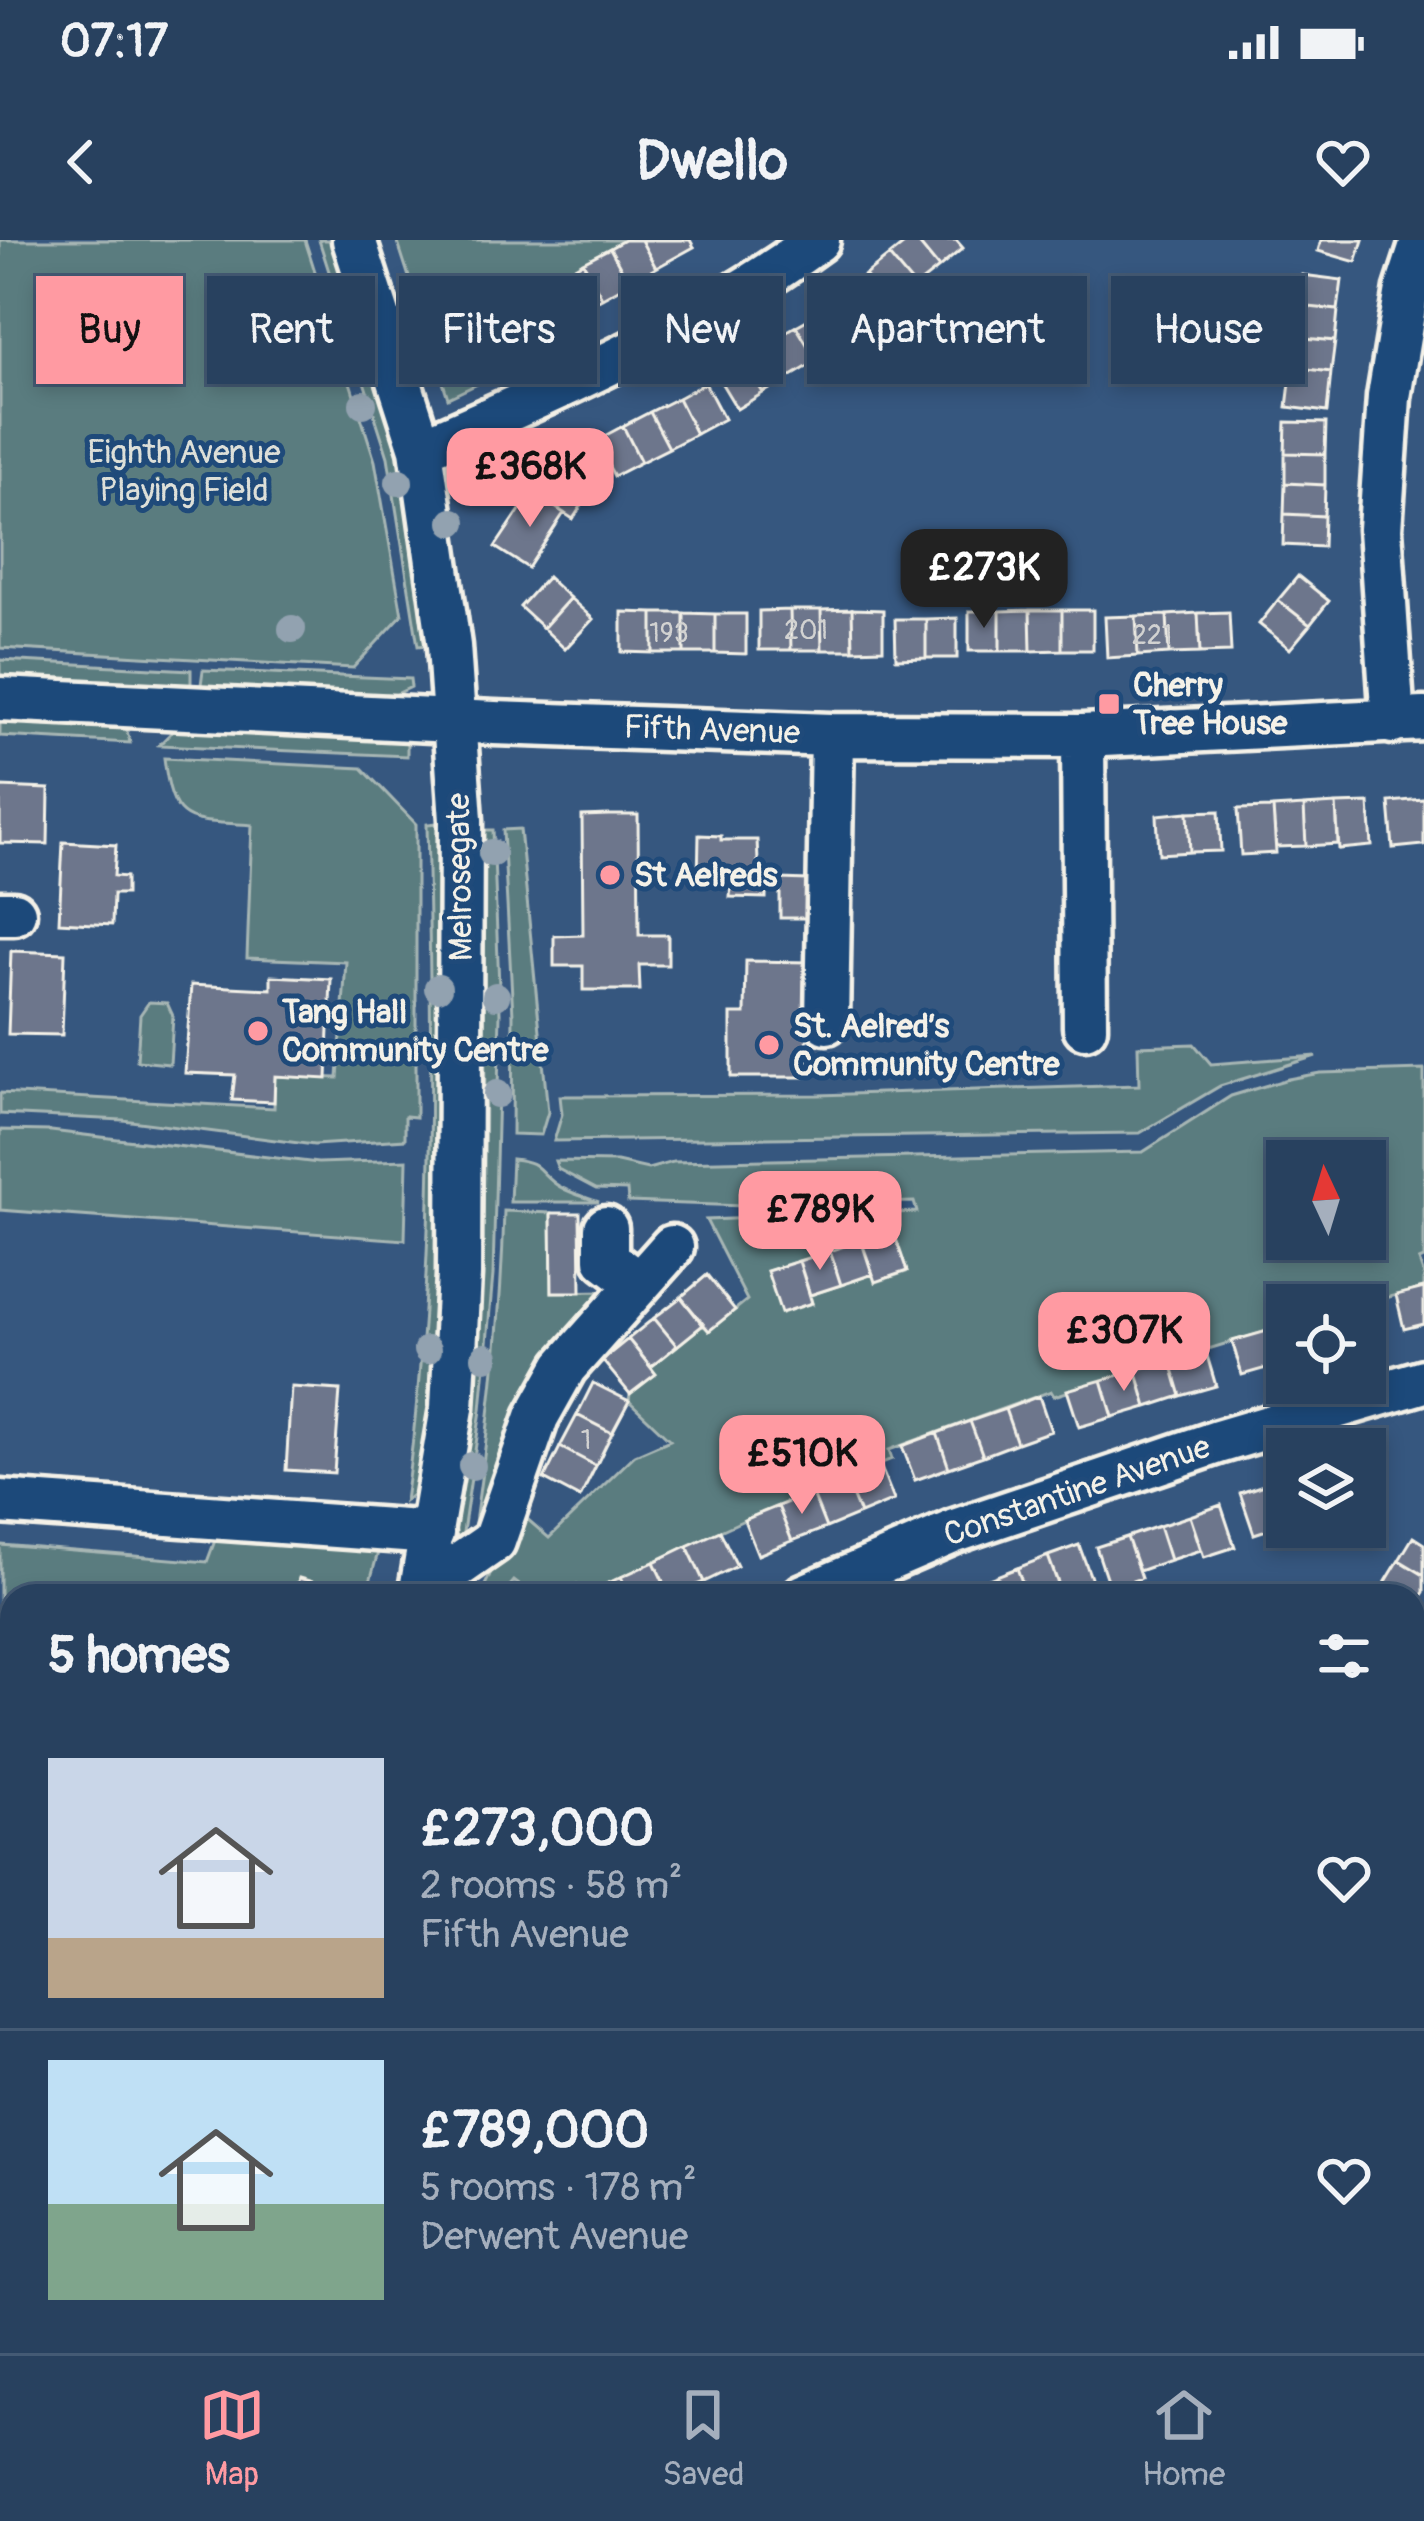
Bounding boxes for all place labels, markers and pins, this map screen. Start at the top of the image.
pin: £368K [446,428,614,530]
pin: £273K [900,529,1068,631]
place label: Cherry Tree House [1132,665,1288,744]
marker: Cherry Tree House [1096,691,1122,717]
place label: St Aelreds [634,855,778,896]
marker: St Aelreds [597,862,623,888]
place label: Tang Hall Community Centre [281,992,549,1071]
place label: St. Aelred’s Community Centre [793,1006,1060,1085]
marker: Tang Hall Community Centre [245,1018,271,1044]
marker: St. Aelred’s Community Centre [756,1032,782,1058]
pin: £789K [736,1171,904,1273]
pin: £307K [1040,1292,1208,1394]
pin: £510K [718,1415,886,1517]

